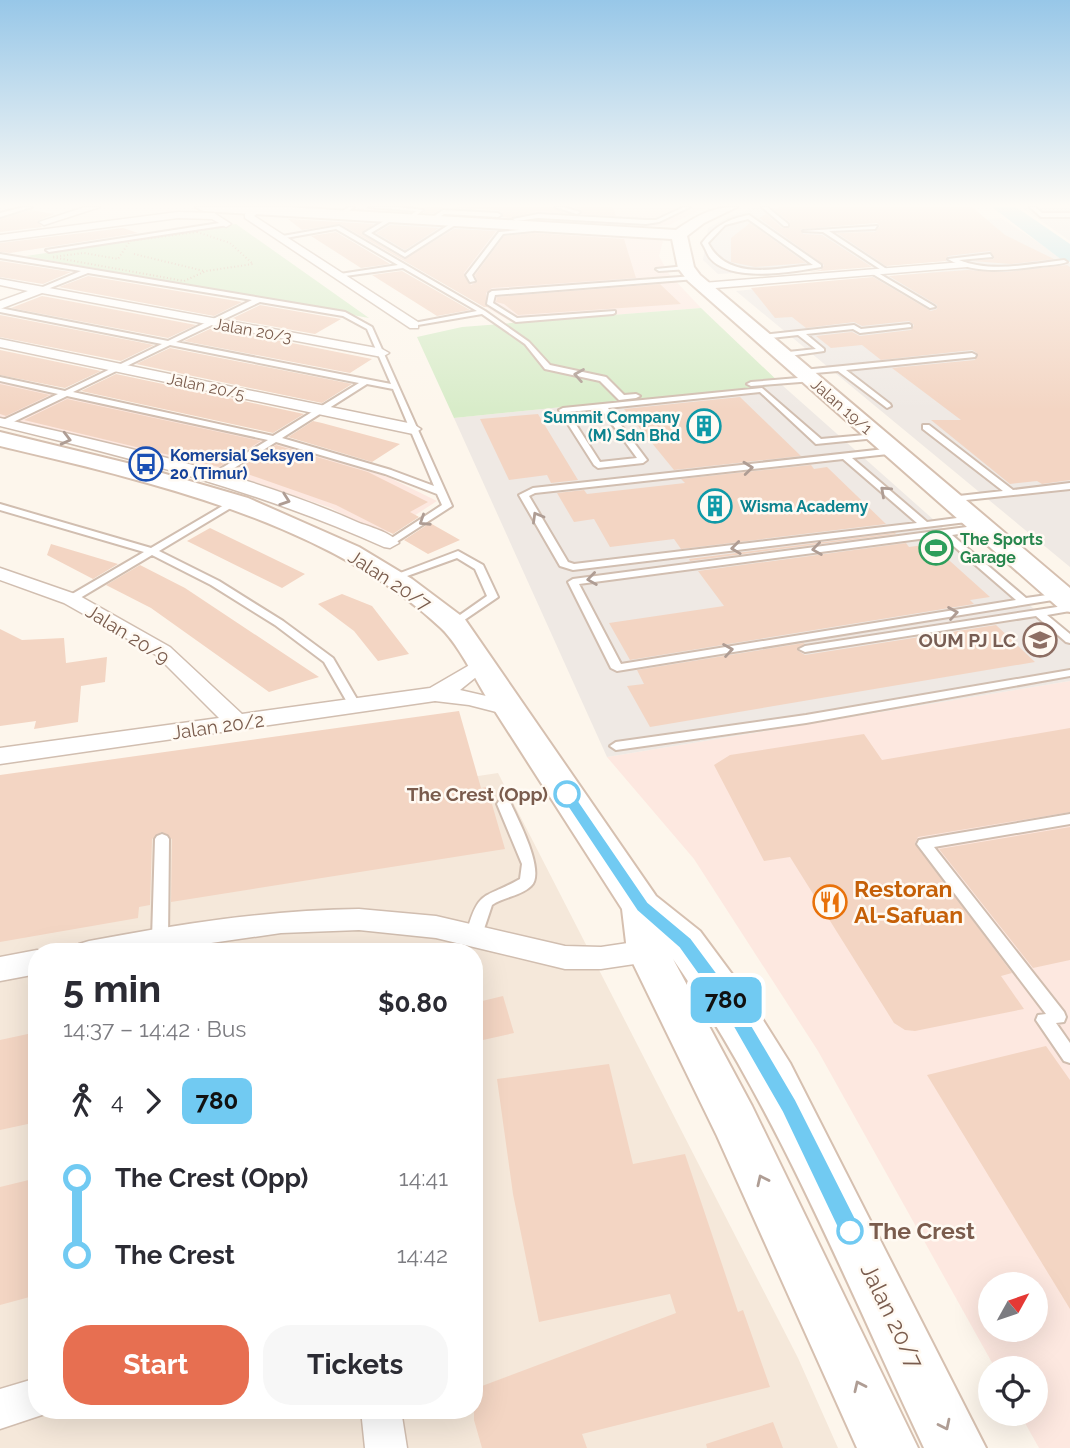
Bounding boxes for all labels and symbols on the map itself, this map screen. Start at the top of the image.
street label: Jalan 20/3 [213,314,293,347]
one-way arrow [573,368,585,383]
street label: Jalan 20/5 [165,369,247,404]
street label: Jalan 19/1 [807,375,876,438]
building icon: Summit Company (M) Sdn Bhd [685,407,723,445]
place label: Summit Company (M) Sdn Bhd [543,408,680,445]
one-way arrow [60,431,72,445]
bus stop icon: Komersial Seksyen 20 (Timur) [127,445,165,483]
place label: Komersial Seksyen 20 (Timur) [170,446,314,483]
one-way arrow [742,460,754,475]
building icon: Wisma Academy [696,487,734,525]
one-way arrow [880,487,893,500]
one-way arrow [279,492,291,506]
place label: Wisma Academy [740,497,869,516]
one-way arrow [419,512,432,525]
one-way arrow [532,512,545,525]
sports icon: The Sports Garage [917,529,955,567]
place label: The Sports Garage [960,530,1043,567]
one-way arrow [730,540,742,555]
one-way arrow [812,541,823,556]
street label: Jalan 20/7 [345,545,435,615]
one-way arrow [586,572,598,587]
street label: Jalan 20/9 [82,600,174,668]
one-way arrow [947,606,959,621]
school or university icon: OUM PJ LC [1021,621,1059,659]
place label: OUM PJ LC [919,629,1016,651]
one-way arrow [722,643,734,658]
street label: Jalan 20/2 [170,709,266,743]
marker: The Crest (Opp) [554,781,580,807]
place label: The Crest (Opp) [407,783,548,805]
place label: Restoran Al-Safuan [854,875,963,928]
restaurant icon: Restoran Al-Safuan [811,883,849,921]
line badge: 780 [686,977,766,1023]
one-way arrow [756,1175,770,1187]
place label: The Crest [869,1217,975,1244]
marker: The Crest [837,1218,863,1244]
street label: Jalan 20/7 [855,1259,930,1373]
north arrow [978,1272,1048,1342]
one-way arrow [853,1381,867,1393]
one-way arrow [937,1418,951,1430]

